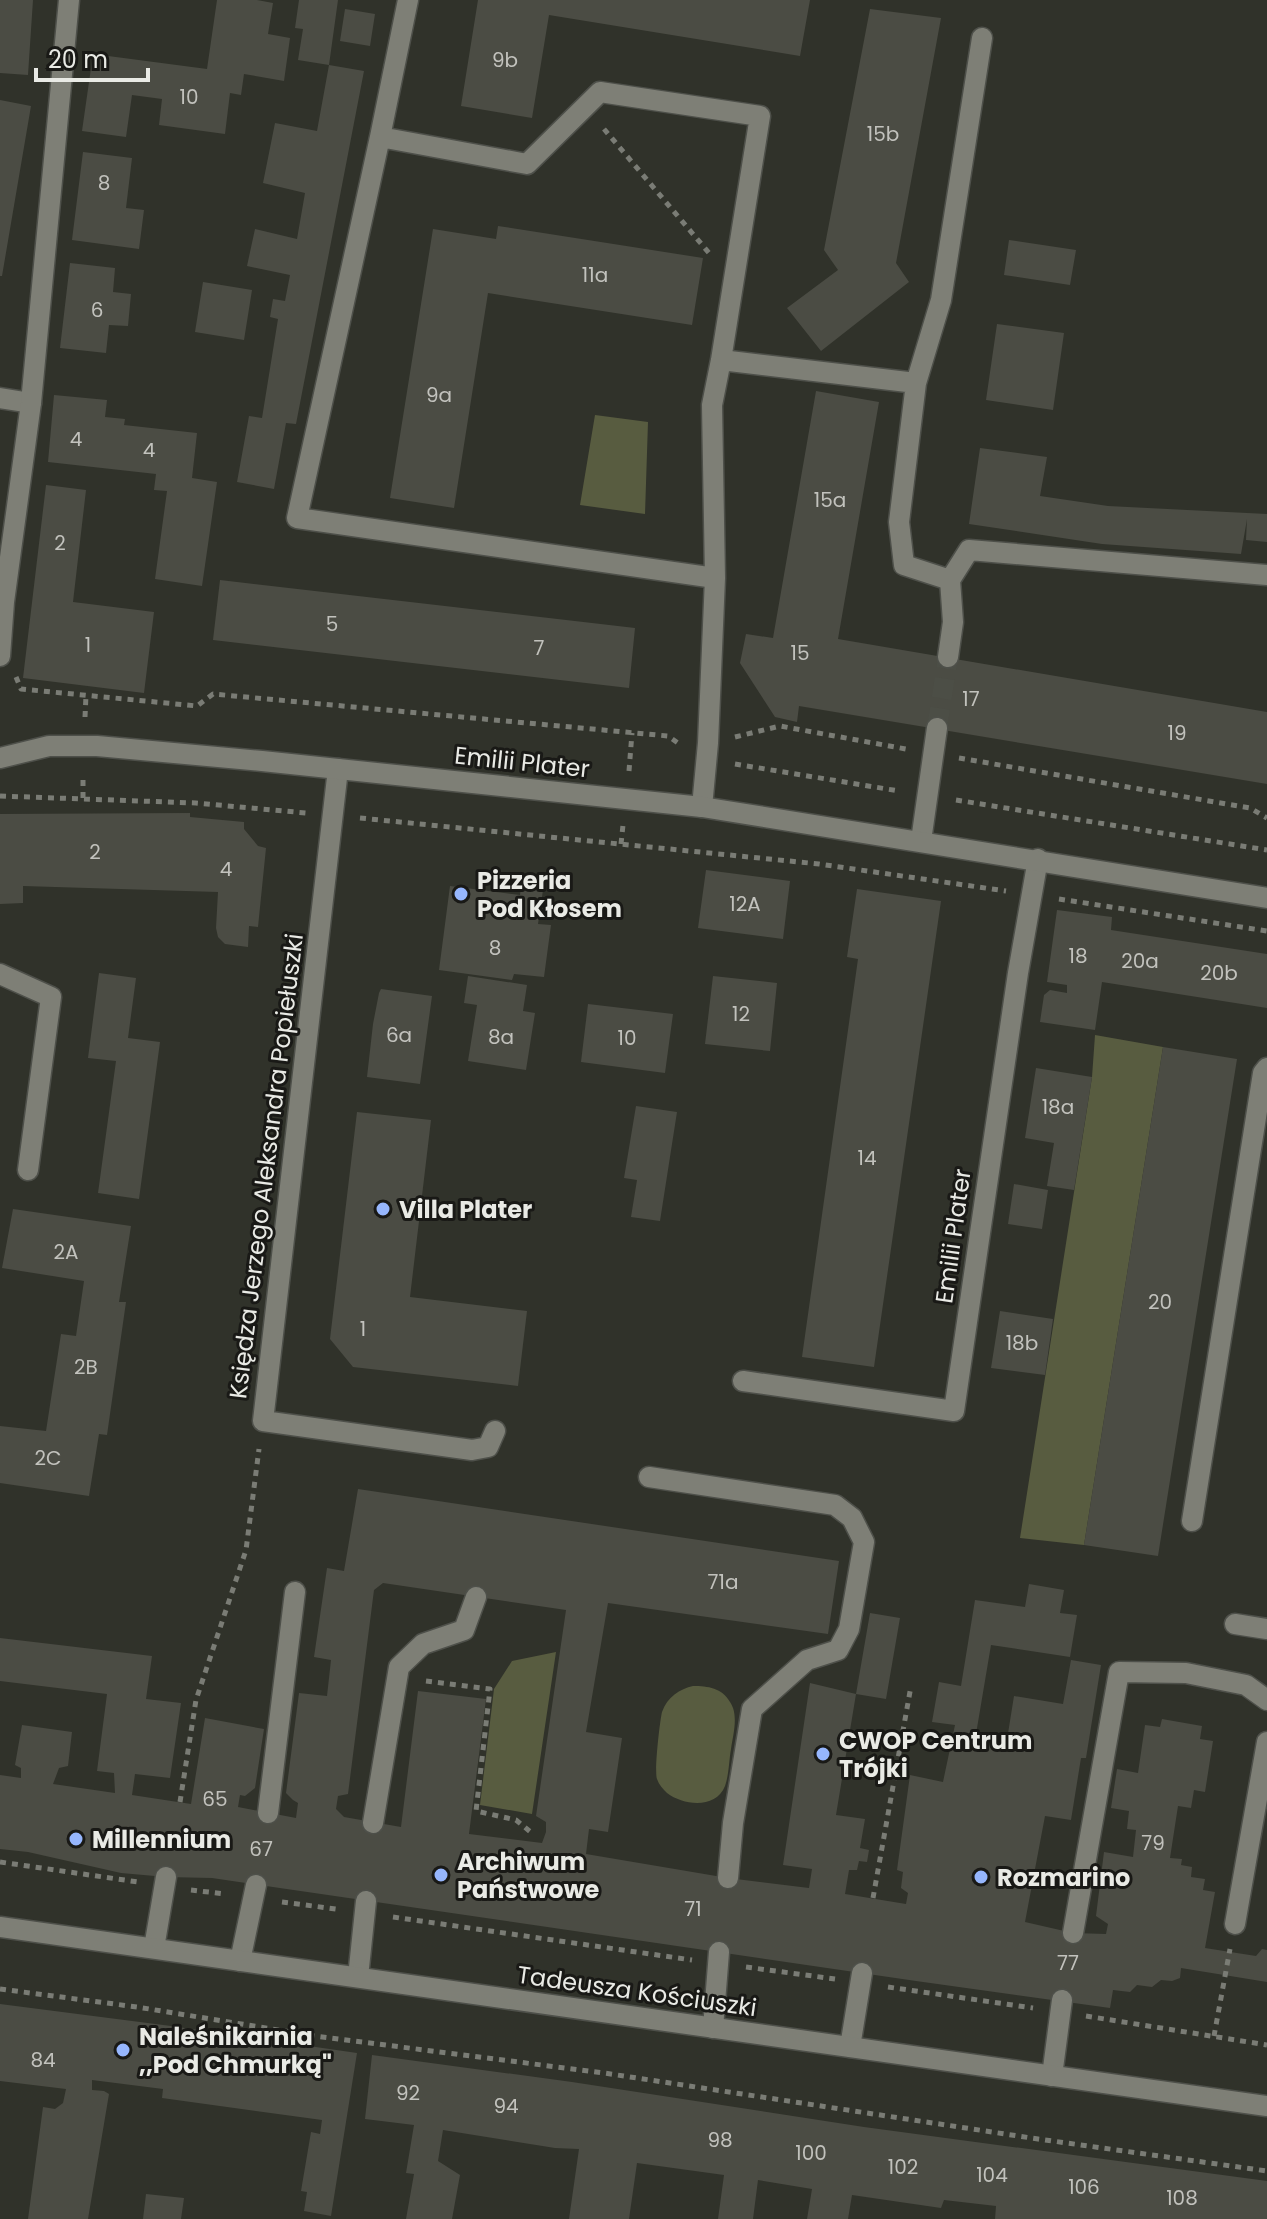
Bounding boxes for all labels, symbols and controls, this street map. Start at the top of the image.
scale bar [36,32,148,82]
text: 20 m [48,43,108,76]
house number: 9b [492,46,518,74]
house number: 10 [180,83,198,111]
house number: 15b [867,120,899,148]
house number: 8 [98,169,110,197]
house number: 11a [582,261,608,289]
house number: 6 [91,296,103,324]
house number: 9a [426,381,452,409]
house number: 4 [70,425,82,453]
house number: 4 [143,436,155,464]
house number: 15a [814,486,846,514]
house number: 2 [54,529,66,557]
house number: 5 [326,610,338,638]
house number: 1 [85,631,91,659]
house number: 7 [534,634,545,662]
house number: 15 [791,639,809,667]
house number: 17 [962,685,980,713]
house number: 19 [1168,719,1187,747]
street label: Emilii Plater [453,739,591,786]
house number: 2 [89,838,101,866]
house number: 4 [220,855,232,883]
place label: Pizzeria Pod Kłosem [477,864,622,925]
marker: Pizzeria Pod Kłosem [452,885,470,903]
house number: 12A [729,890,761,918]
street label: Księdza Jerzego Aleksandra Popiełuszki [221,932,311,1400]
house number: 8 [489,934,501,962]
house number: 18 [1068,942,1088,970]
house number: 20a [1121,947,1159,975]
house number: 20b [1200,959,1238,987]
house number: 12 [732,1000,750,1028]
house number: 6a [386,1021,412,1049]
house number: 8a [488,1023,514,1051]
house number: 10 [618,1024,636,1052]
house number: 18a [1042,1093,1074,1121]
house number: 14 [858,1144,876,1172]
street label: Emilii Plater [927,1166,979,1305]
place label: Villa Plater [399,1193,532,1226]
marker: Villa Plater [374,1200,392,1218]
house number: 2A [54,1238,78,1266]
house number: 20 [1148,1288,1172,1316]
house number: 1 [360,1315,366,1343]
house number: 18b [1006,1329,1038,1357]
house number: 2B [74,1353,98,1381]
house number: 2C [35,1444,61,1472]
house number: 71a [708,1568,738,1596]
place label: CWOP Centrum Trójki [839,1724,1032,1785]
marker: CWOP Centrum Trójki [814,1745,832,1763]
house number: 65 [202,1785,228,1813]
place label: Millennium [92,1823,231,1856]
house number: 79 [1141,1829,1165,1857]
marker: Millennium [67,1830,85,1848]
house number: 67 [249,1835,273,1863]
place label: Archiwum Państwowe [457,1845,599,1906]
place label: Rozmarino [997,1861,1130,1894]
marker: Archiwum Państwowe [432,1866,450,1884]
marker: Rozmarino [972,1868,990,1886]
house number: 71 [684,1895,702,1923]
house number: 77 [1057,1949,1079,1977]
street label: Tadeusza Kościuszki [515,1958,759,2024]
place label: Naleśnikarnia ,,Pod Chmurką" [139,2020,332,2081]
marker: Naleśnikarnia ,,Pod Chmurką" [114,2041,132,2059]
house number: 84 [30,2046,56,2074]
house number: 92 [396,2079,420,2107]
house number: 94 [493,2092,519,2120]
house number: 98 [707,2126,733,2154]
house number: 100 [795,2139,827,2167]
house number: 102 [888,2153,918,2181]
house number: 104 [976,2161,1008,2189]
house number: 106 [1068,2173,1100,2201]
house number: 108 [1166,2184,1198,2212]

